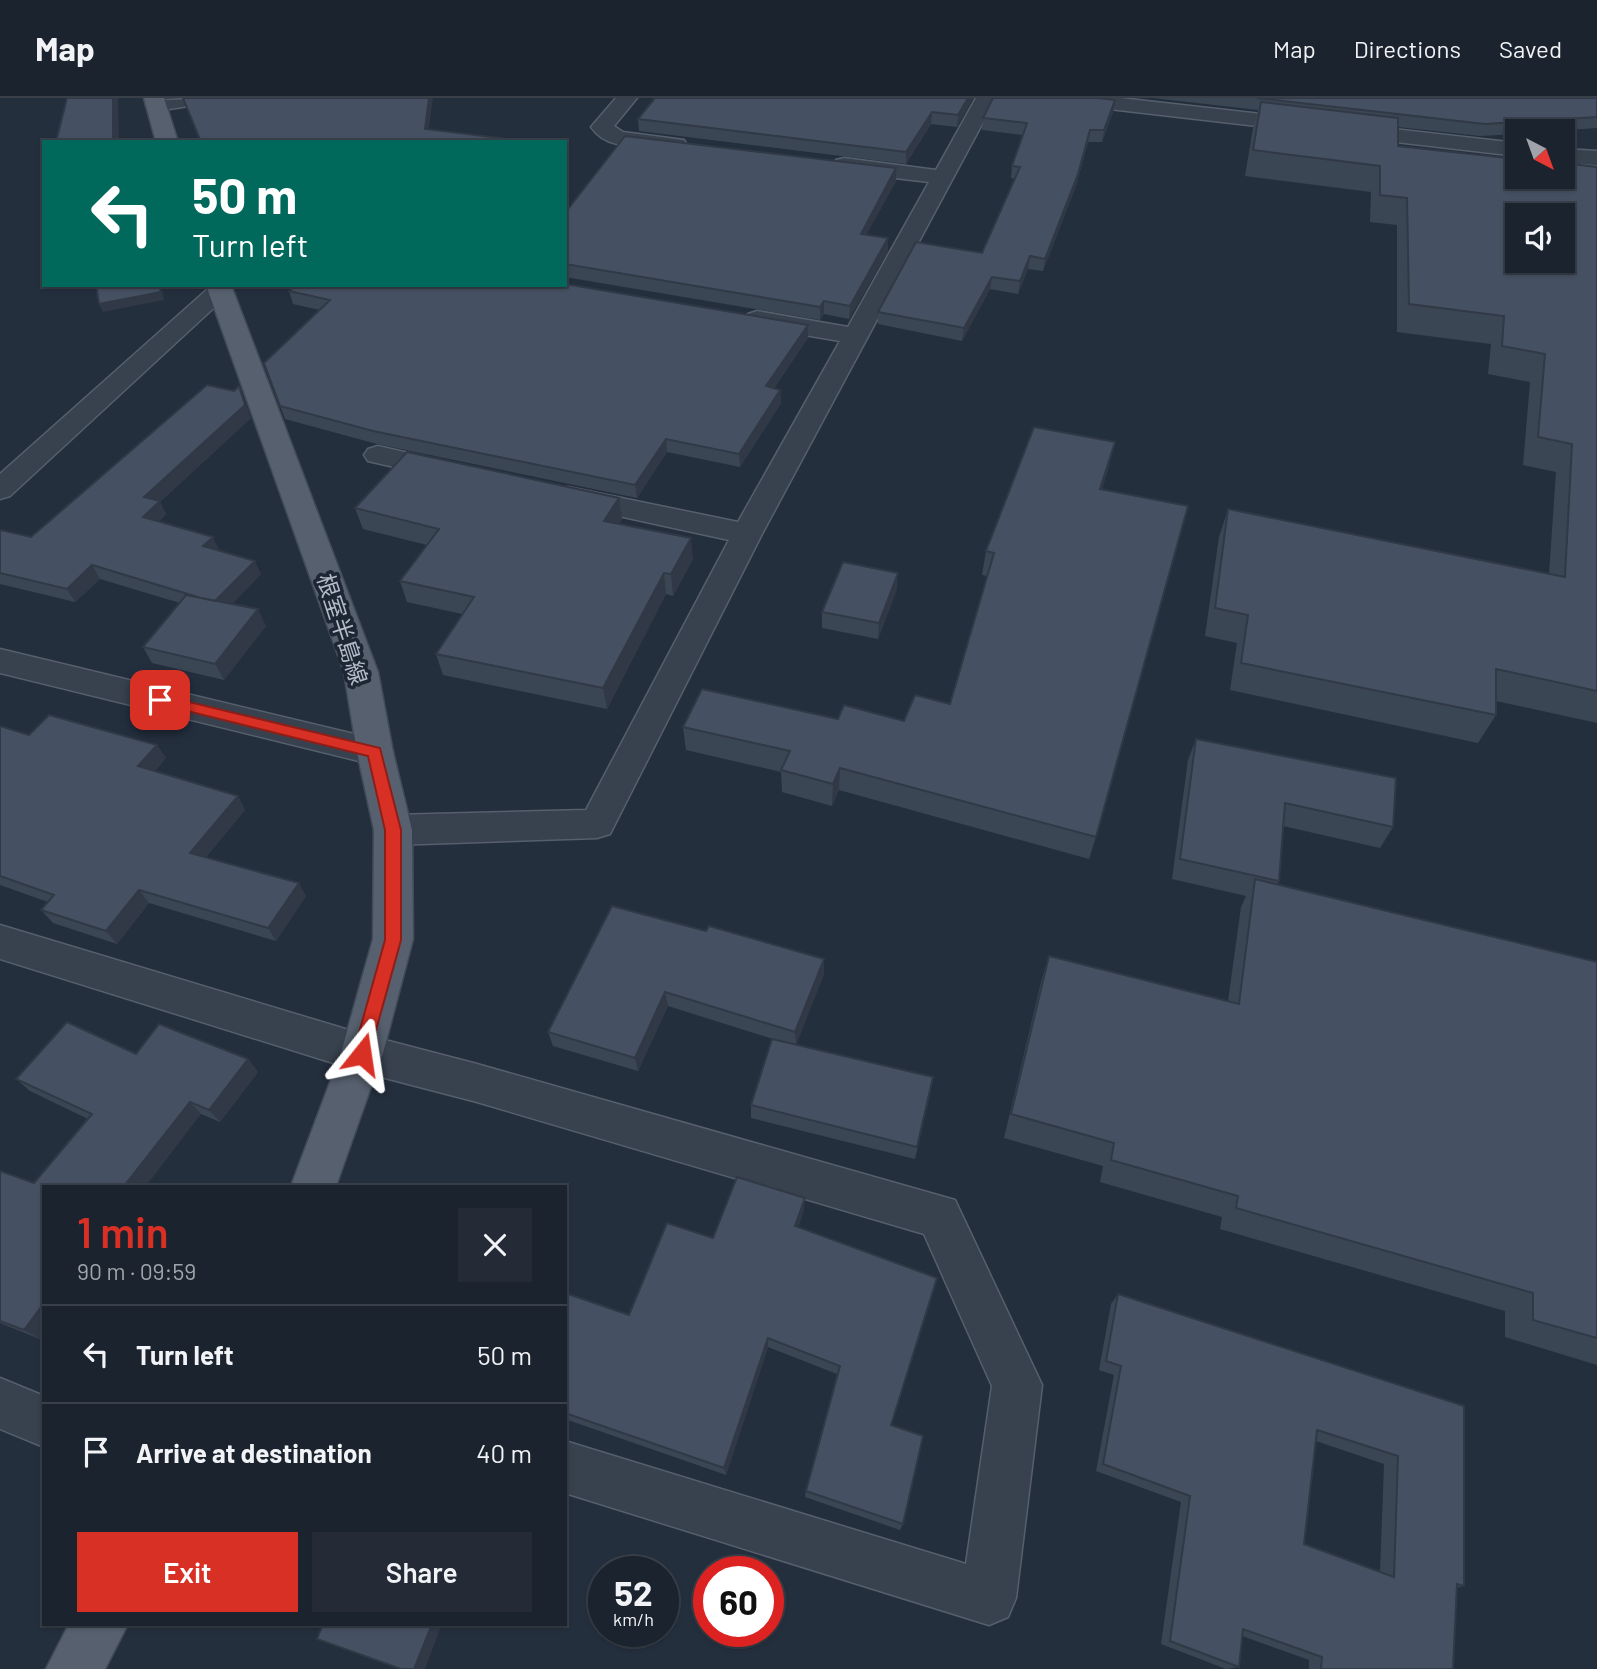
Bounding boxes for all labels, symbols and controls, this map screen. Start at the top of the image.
text: Map [35,28,95,68]
text: Map [1273,34,1316,63]
text: Directions [1354,34,1461,63]
text: Saved [1499,34,1562,63]
north arrow [1505,119,1575,189]
map controls [1505,119,1575,273]
text: 50 m [192,165,297,224]
icon: left [77,168,168,259]
button: sound [1505,203,1575,273]
text: Turn left [192,225,309,263]
street label: 根室半島線 [312,570,374,688]
pin [130,670,190,730]
icon: arrive [141,681,179,719]
position arrow [325,1017,399,1091]
text: 1 min [77,1206,169,1256]
button: close [458,1208,532,1282]
text: 90 m · 09:59 [77,1257,196,1285]
icon: left [77,1335,115,1373]
text: Turn left [136,1339,234,1370]
text: 50 m [477,1339,532,1370]
icon: arrive [77,1433,115,1471]
text: Arrive at destination [136,1437,372,1468]
text: 40 m [476,1437,532,1468]
button: Exit [77,1532,298,1612]
button: Share [312,1532,532,1612]
speed limit sign: 60 [693,1556,784,1647]
text: 52 [614,1571,653,1613]
text: km/h [613,1608,654,1630]

